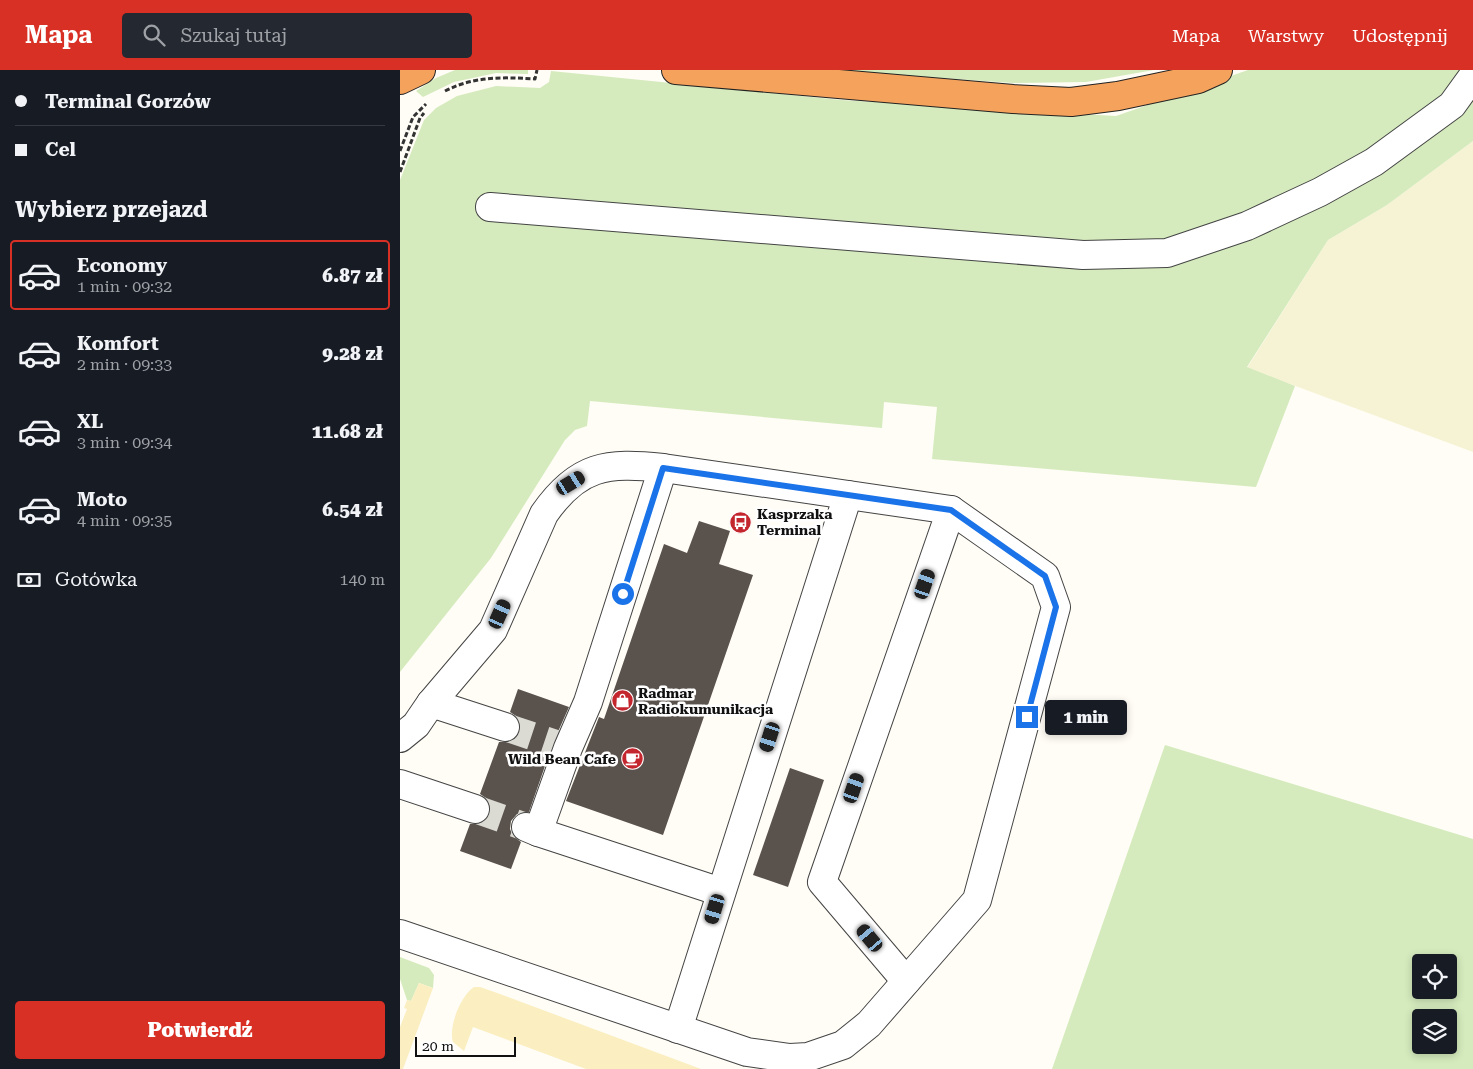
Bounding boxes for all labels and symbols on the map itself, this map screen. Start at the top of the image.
car [554,469,587,497]
place label: Kasprzaka Terminal [757,506,833,538]
bus stop icon: Kasprzaka Terminal [729,510,753,534]
car [913,567,936,601]
route start [612,583,634,605]
car [487,597,512,631]
place label: Radmar Radiokumunikacja [638,685,774,717]
shop icon: Radmar Radiokumunikacja [610,689,634,713]
callout: 1 min [1044,700,1127,734]
route end [1016,706,1038,728]
car [758,720,781,754]
cafe icon: Wild Bean Cafe [620,747,644,771]
place label: Wild Bean Cafe [508,751,616,767]
car [842,771,865,805]
car [703,892,726,926]
car [854,922,885,954]
scale bar [415,1034,516,1057]

